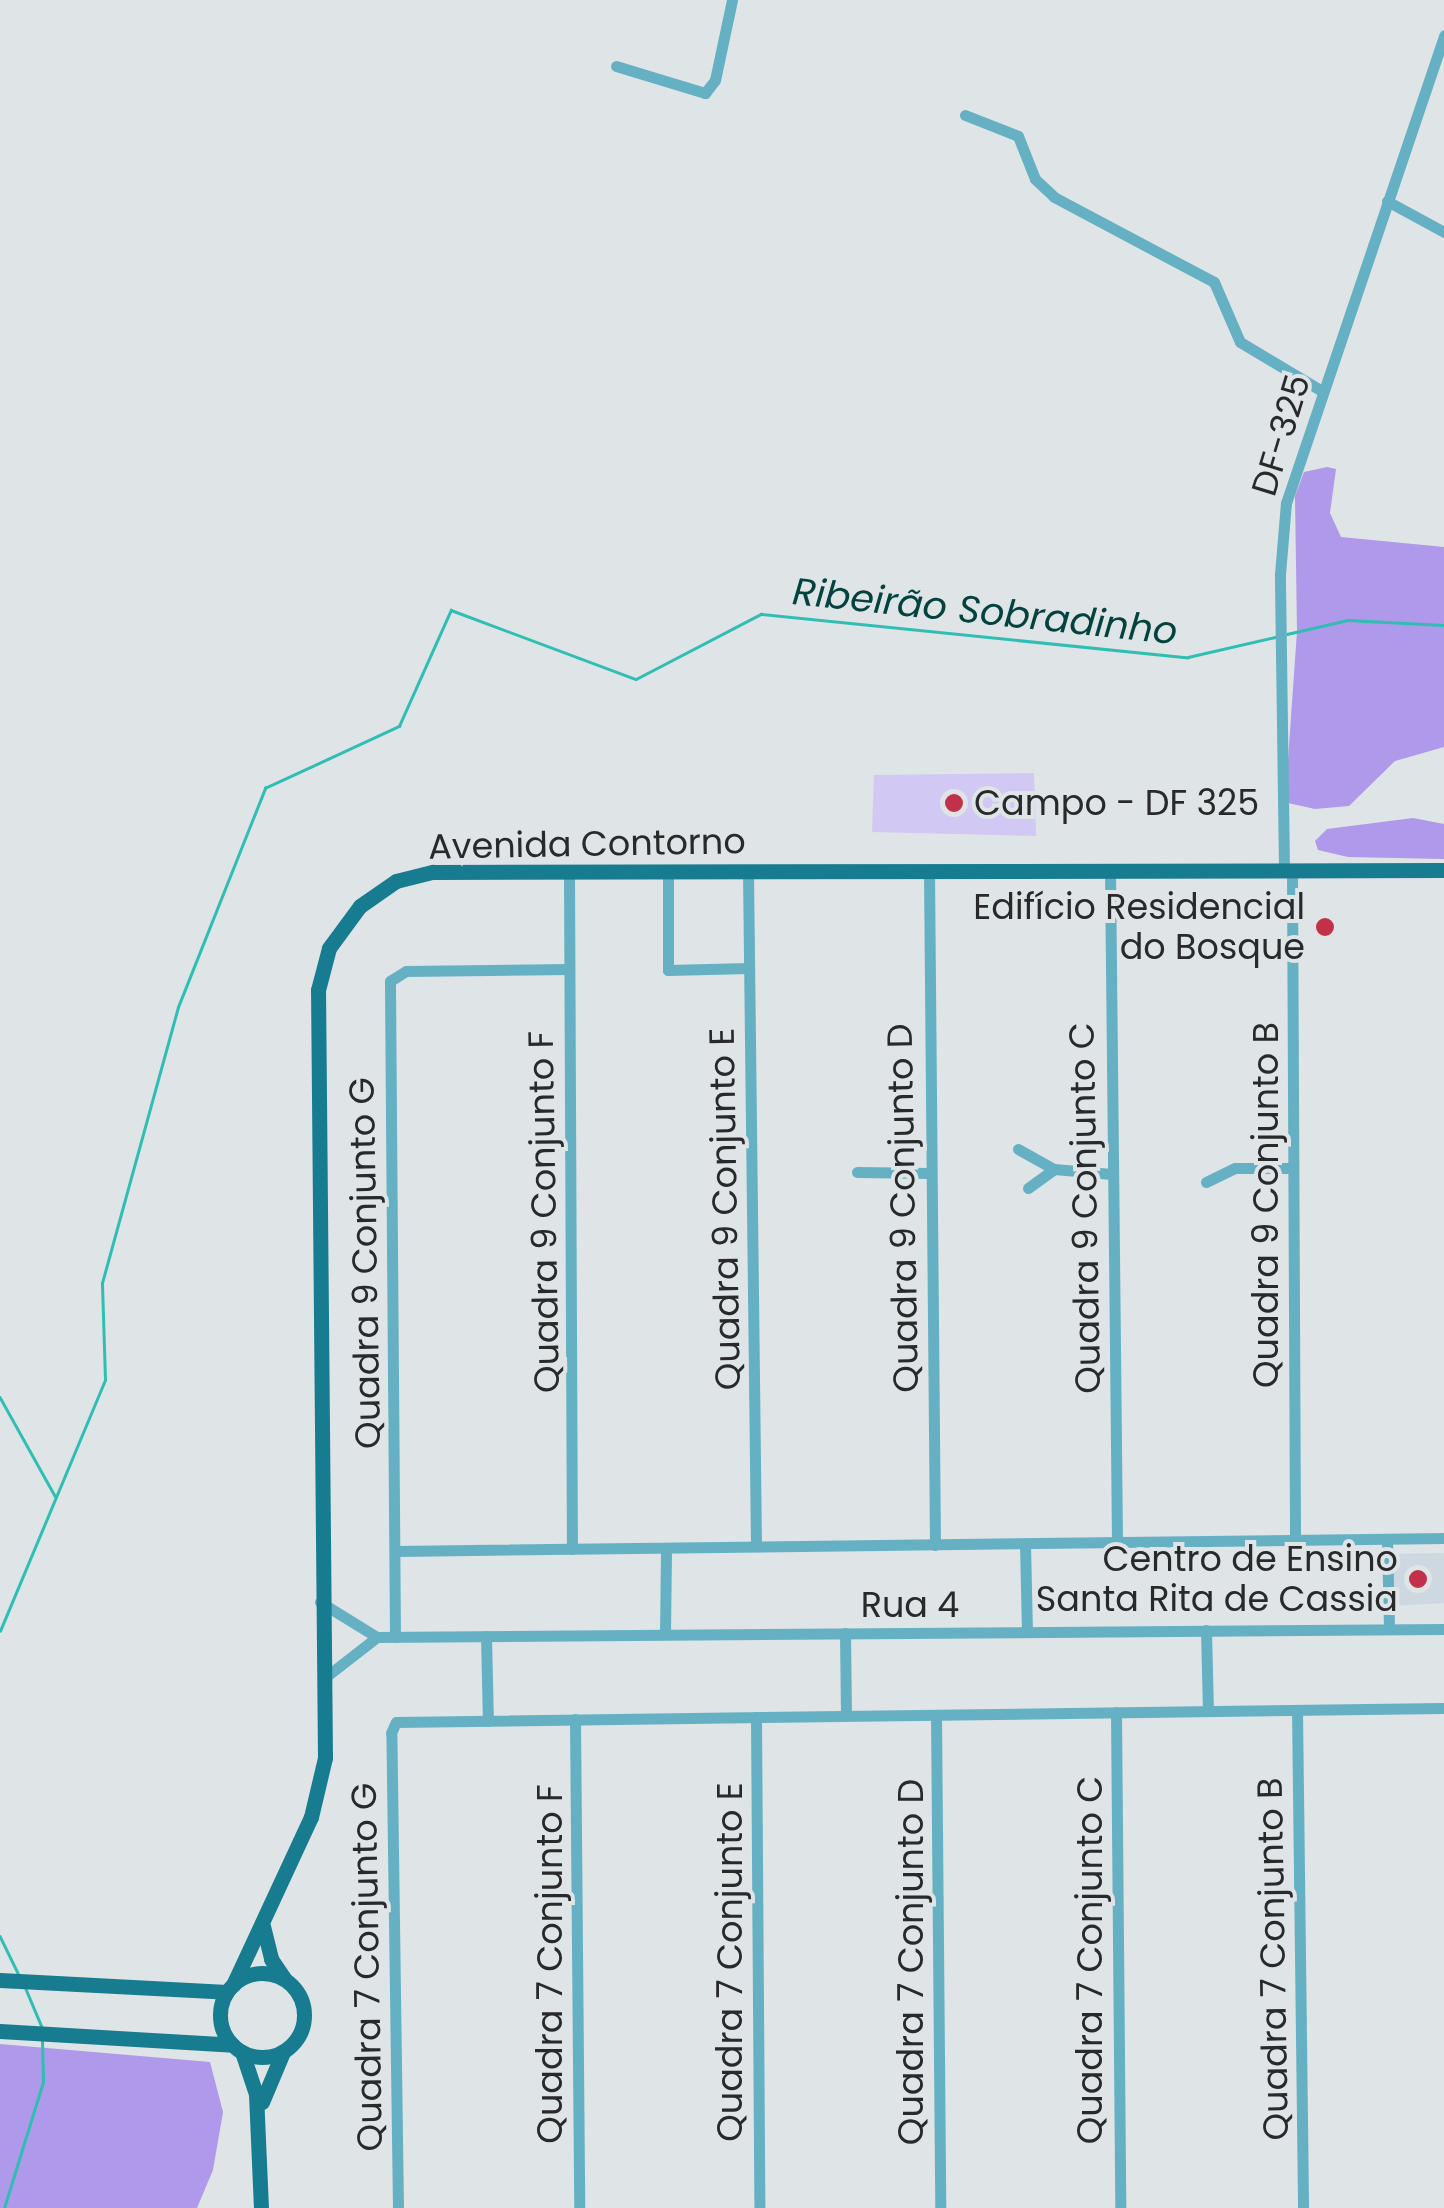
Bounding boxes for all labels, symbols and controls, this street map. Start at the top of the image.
street label: DF-325 [1243,369,1319,501]
water label: Ribeirão Sobradinho [790,568,1180,654]
place label: Campo - DF 325 [974,782,1259,824]
marker: Campo - DF 325 [943,792,965,814]
street label: Avenida Contorno [428,820,746,868]
place label: Edifício Residencial do Bosque [973,886,1305,968]
marker: Edifício Residencial do Bosque [1314,916,1336,938]
street label: Quadra 9 Conjunto C [1061,1022,1109,1394]
street label: Quadra 9 Conjunto B [1245,1022,1287,1388]
street label: Quadra 9 Conjunto D [879,1023,927,1393]
street label: Quadra 9 Conjunto E [701,1027,749,1391]
street label: Quadra 9 Conjunto F [520,1031,568,1393]
street label: Quadra 9 Conjunto G [341,1077,389,1449]
place label: Centro de Ensino Santa Rita de Cassia [1036,1538,1398,1620]
marker: Centro de Ensino Santa Rita de Cassia [1407,1568,1429,1590]
street label: Rua 4 [861,1584,959,1626]
street label: Quadra 7 Conjunto C [1069,1776,1111,2144]
street label: Quadra 7 Conjunto B [1249,1777,1297,2141]
street label: Quadra 7 Conjunto D [890,1779,932,2145]
street label: Quadra 7 Conjunto G [343,1782,391,2152]
street label: Quadra 7 Conjunto E [709,1782,751,2142]
street label: Quadra 7 Conjunto F [529,1784,571,2144]

